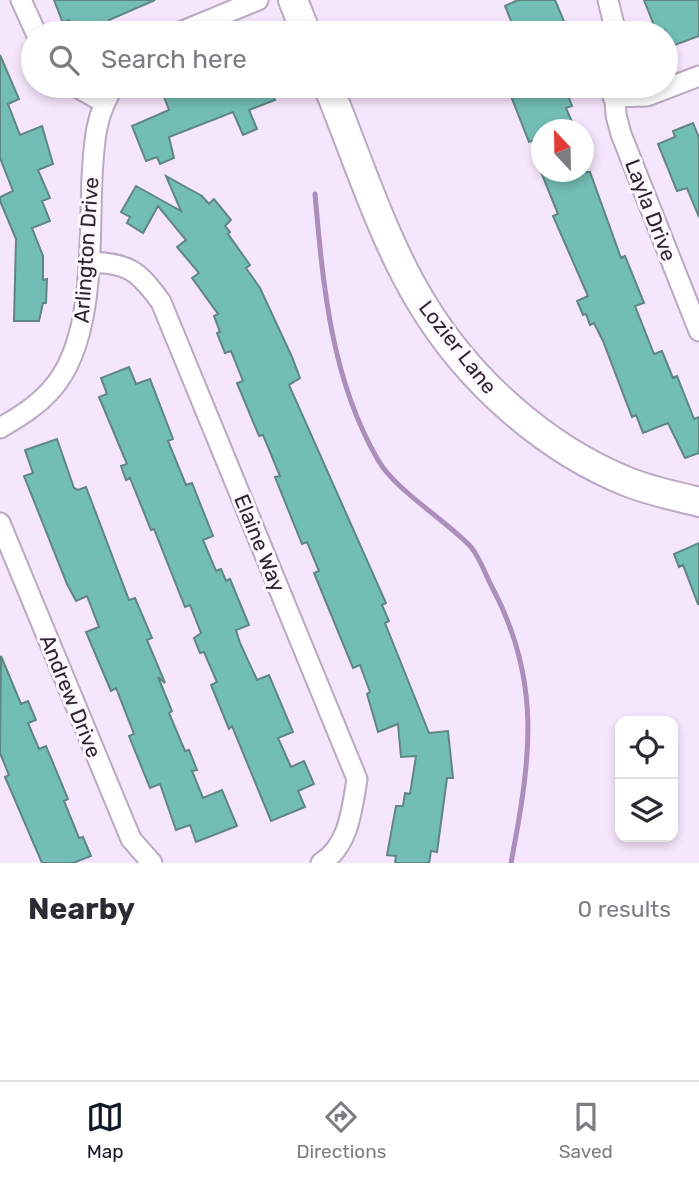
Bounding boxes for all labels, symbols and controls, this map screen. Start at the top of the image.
search box [21,21,678,98]
icon: search [45,41,83,79]
text: Search here [101,44,247,75]
north arrow [531,119,594,182]
street label: Layla Drive [620,156,682,264]
street label: Arlington Drive [68,176,104,324]
street label: Lozier Lane [414,295,502,399]
street label: Elaine Way [229,491,291,596]
street label: Andrew Drive [35,631,107,761]
map controls [615,716,678,842]
button: locate [615,716,678,779]
button: layers [615,779,678,842]
text: Nearby [28,891,135,927]
text: 0 results [577,895,671,923]
tab: Map [86,1098,124,1163]
tab: Directions [296,1098,386,1163]
tab: Saved [559,1098,613,1163]

